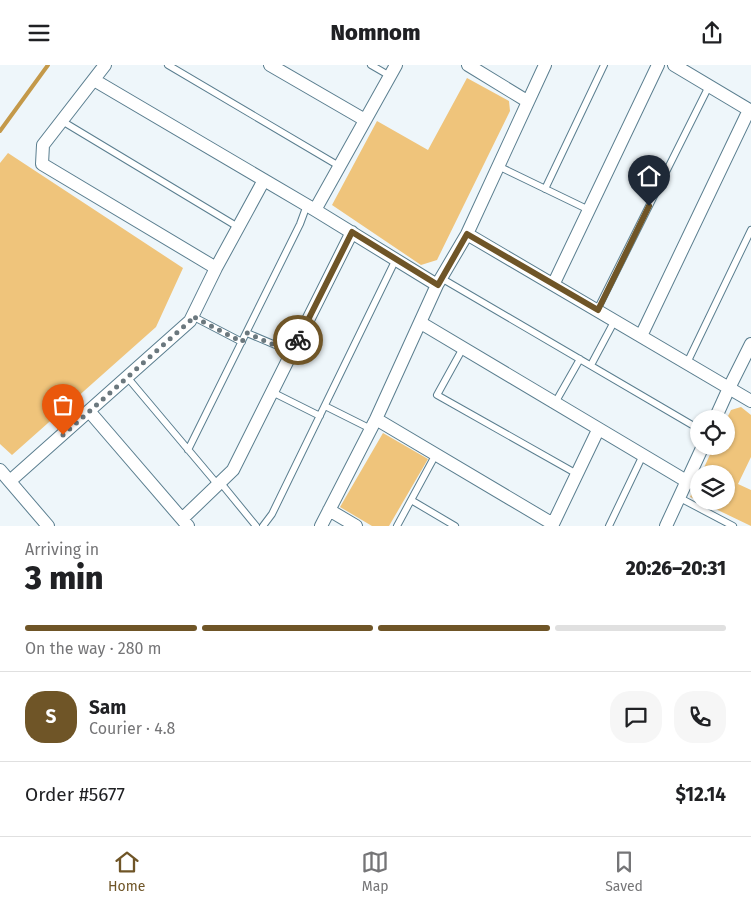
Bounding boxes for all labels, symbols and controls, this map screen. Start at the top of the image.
icon: menu [25,19,53,47]
text: Nomnom [331,19,420,46]
icon: share [698,19,726,47]
pin [628,155,670,206]
icon: home [635,162,663,190]
courier [273,315,323,365]
icon: bike [284,326,312,354]
pin [42,384,84,435]
icon: bag [49,391,77,419]
map controls [690,410,735,510]
button: locate [690,410,735,455]
button: layers [690,465,735,510]
text: Arriving in [25,540,99,559]
text: 20:26–20:31 [626,557,726,580]
text: 3 min [25,559,103,597]
text: On the way · 280 m [25,639,161,658]
button: chat [610,691,662,743]
button: phone [674,691,726,743]
text: Sam [89,696,126,719]
text: S [46,705,56,728]
text: Courier · 4.8 [89,719,175,738]
text: Order #5677 [25,783,125,806]
text: $12.14 [675,783,726,806]
tab: Home [108,848,145,895]
tab: Map [361,848,389,895]
tab: Saved [605,848,643,895]

